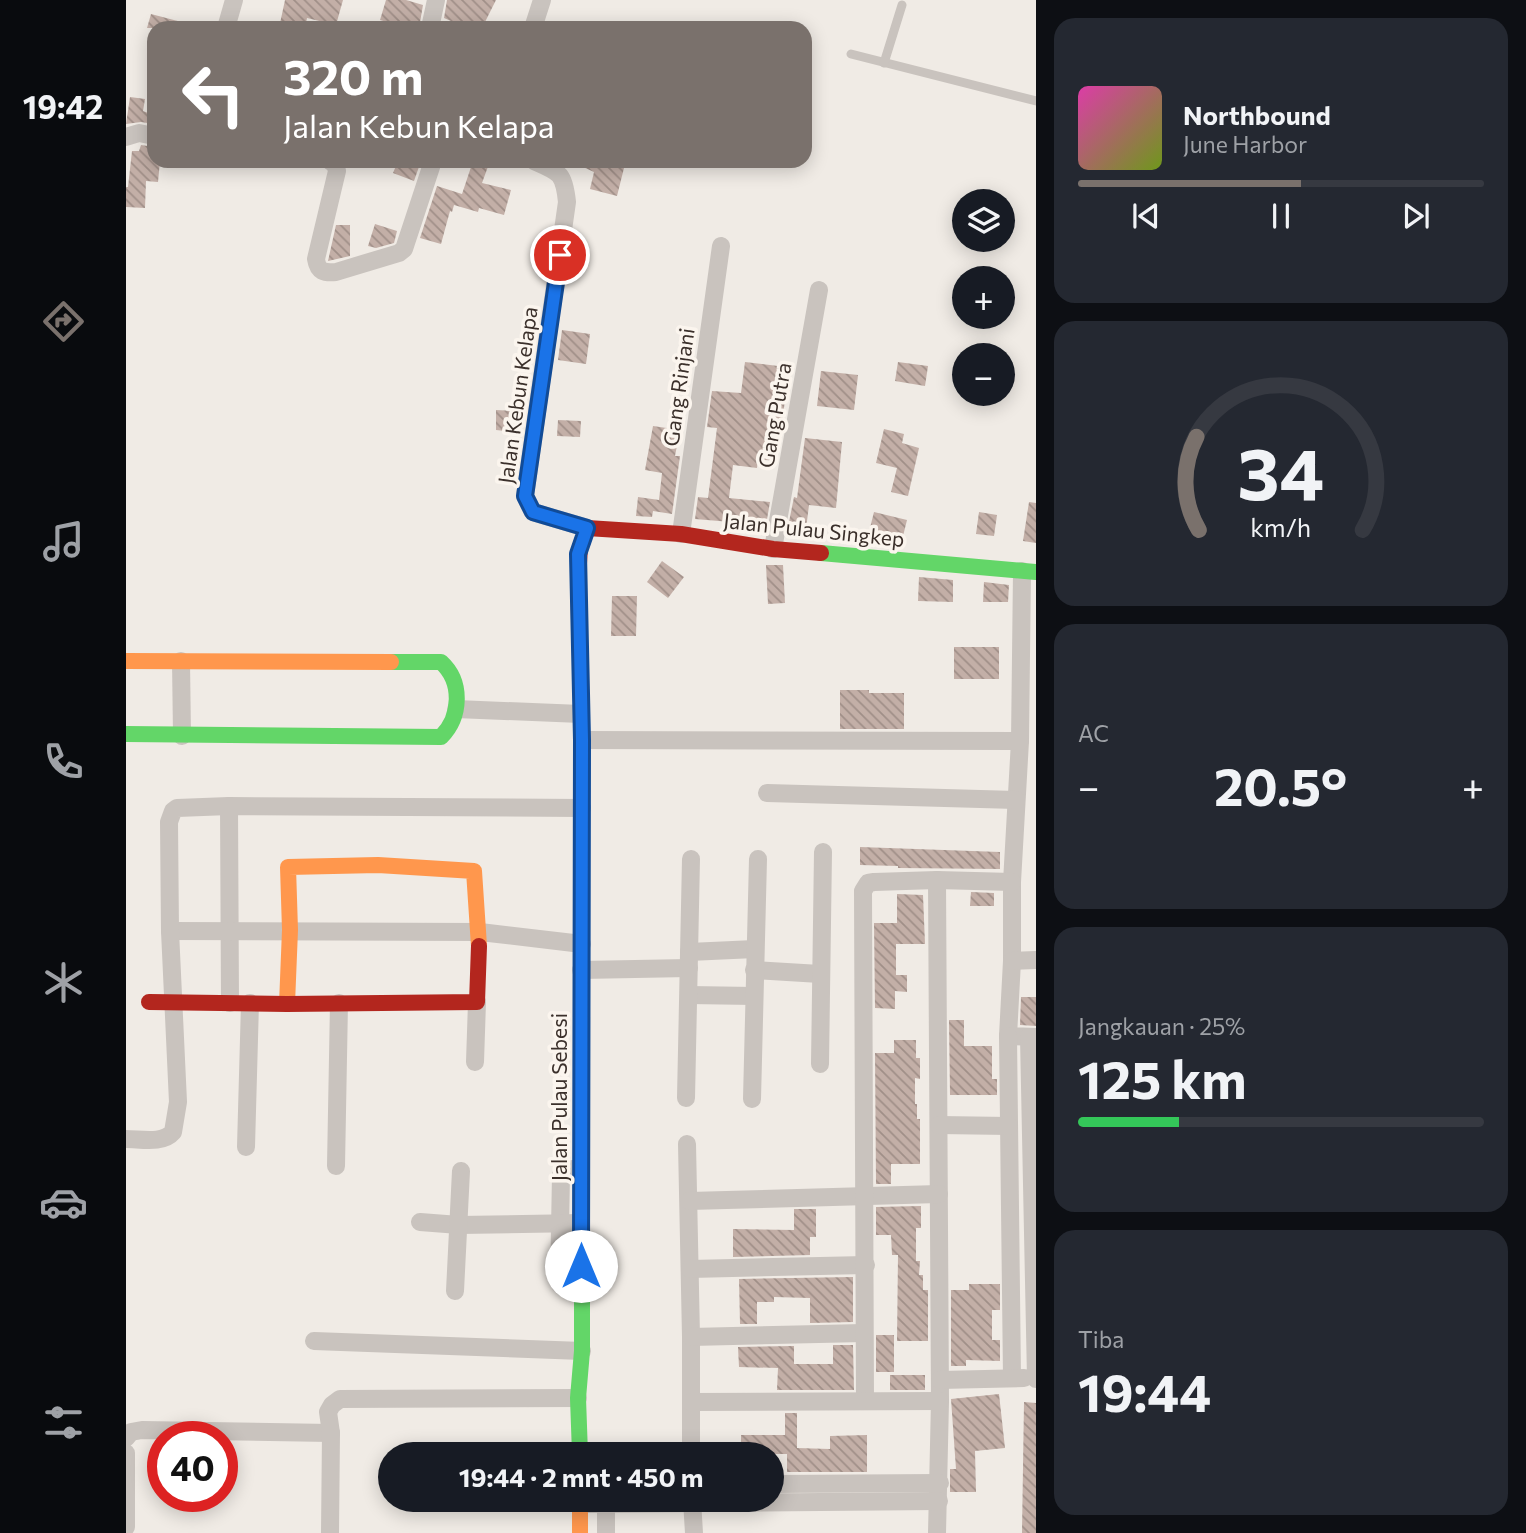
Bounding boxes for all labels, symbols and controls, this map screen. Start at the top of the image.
text: 320 m [283,45,424,105]
icon: left [168,49,259,140]
text: 19:42 [23,86,103,126]
text: Northbound [1183,99,1331,130]
text: Jalan Kebun Kelapa [283,105,555,145]
text: June Harbor [1183,130,1307,158]
map controls [952,189,1015,406]
button: layers [952,189,1015,252]
icon: previous [1127,197,1165,235]
icon: pause [1262,197,1300,235]
icon: next [1397,197,1435,235]
pin [530,225,590,285]
icon: arrive [541,236,579,274]
button: + [952,266,1015,329]
icon: directions [39,297,88,346]
street label: Jalan Kebun Kelapa [492,305,542,485]
street label: Gang Rinjani [657,326,699,448]
button: − [952,343,1015,406]
street label: Gang Putra [752,360,796,470]
text: 34 [1237,426,1325,515]
street label: Jalan Pulau Singkep [722,507,906,551]
text: km/h [1251,511,1311,541]
icon: music [39,517,88,566]
text: AC [1078,719,1109,747]
icon: phone [39,737,88,786]
text: 20.5° [1214,753,1347,817]
text: − [1078,762,1100,809]
text: + [1462,762,1484,809]
icon: climate [39,958,88,1007]
text: Jangkauan · 25% [1078,1012,1245,1040]
street label: Jalan Pulau Sebesi [546,1013,571,1181]
text: 125 km [1078,1046,1247,1110]
icon: car [39,1178,88,1227]
position arrow [544,1229,618,1303]
text: Tiba [1078,1325,1124,1353]
text: 19:44 [1078,1359,1211,1423]
icon: filters [39,1398,88,1447]
speed limit sign: 40 [147,1421,238,1512]
text: 19:44 · 2 mnt · 450 m [459,1461,703,1492]

